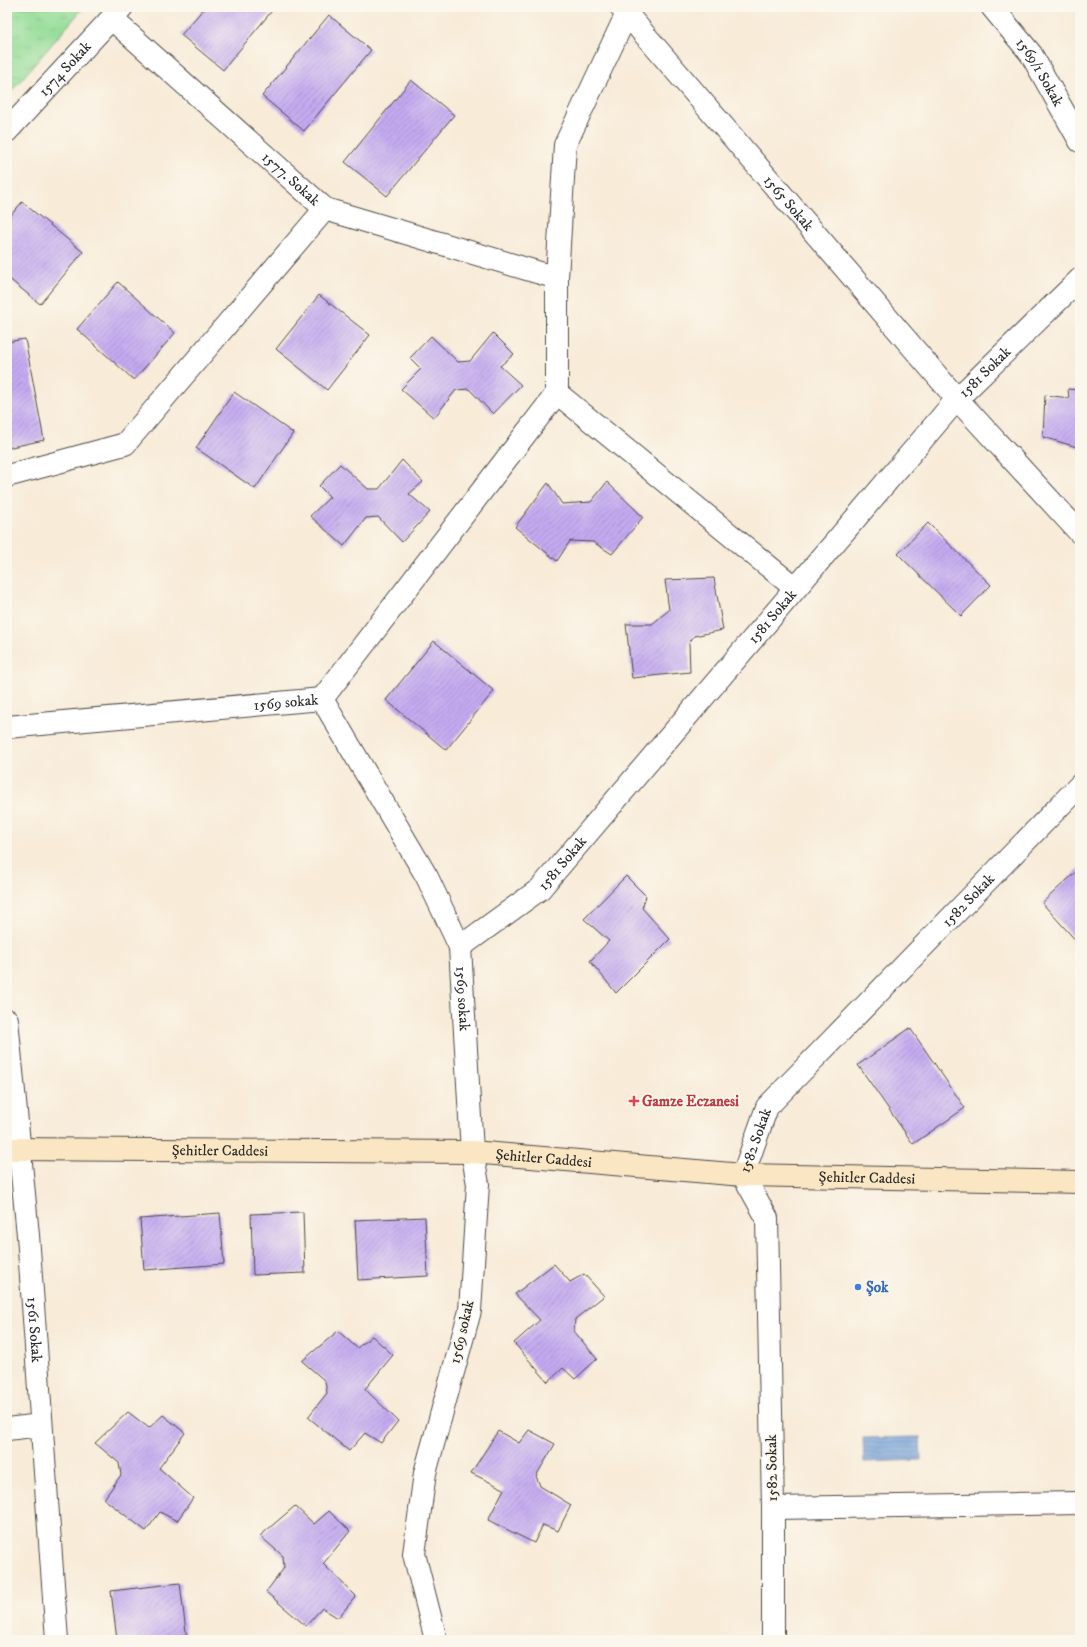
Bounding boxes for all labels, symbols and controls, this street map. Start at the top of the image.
street label: 1569/1 Sokak [1012,33,1068,110]
street label: 1574 Sokak [34,37,96,100]
street label: 1577. Sokak [258,148,325,210]
street label: 1565 Sokak [760,171,819,235]
street label: 1581 Sokak [955,342,1015,402]
street label: 1581 Sokak [744,585,801,647]
street label: 1569 sokak [253,690,320,715]
street label: 1581 Sokak [534,831,591,894]
street label: 1582 Sokak [938,869,999,931]
street label: 1569 sokak [452,966,474,1032]
place label: Gamze Eczanesi [642,1092,739,1111]
marker: Gamze Eczanesi [629,1096,639,1106]
street label: 1582 Sokak [735,1105,776,1175]
street label: Şehitler Caddesi [172,1141,268,1160]
street label: Şehitler Caddesi [495,1145,593,1172]
street label: Şehitler Caddesi [819,1167,916,1188]
place label: Şok [866,1278,889,1297]
marker: Şok [853,1282,863,1292]
street label: 1561 Sokak [23,1296,47,1364]
street label: 1569 sokak [445,1298,479,1366]
street label: 1582 Sokak [762,1434,782,1502]

